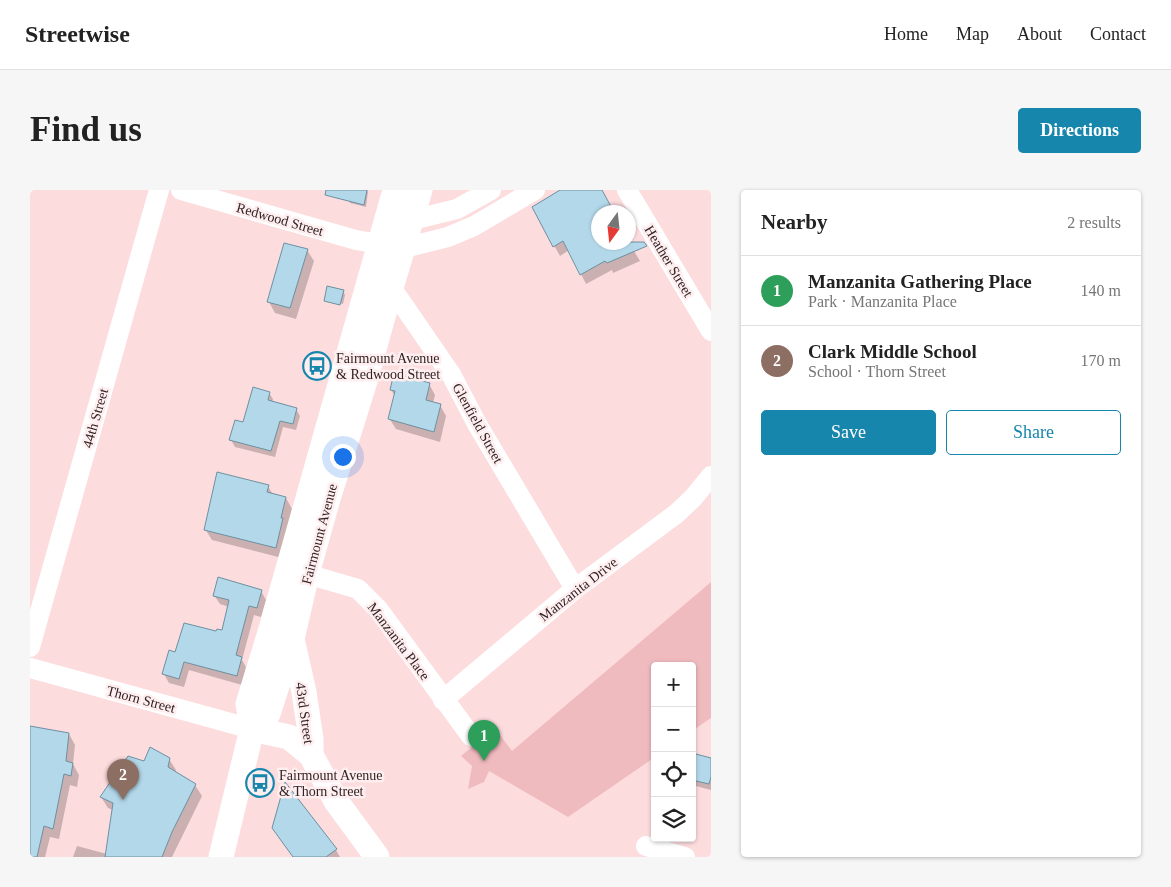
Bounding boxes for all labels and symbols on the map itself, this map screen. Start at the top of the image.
street label: Redwood Street [235,200,325,239]
north arrow [591,205,636,250]
street label: Heather Street [641,223,696,300]
bus stop icon: Fairmount Avenue & Redwood Street [302,351,332,381]
place label: Fairmount Avenue & Redwood Street [336,351,440,382]
street label: Glenfield Street [449,381,506,466]
street label: 44th Street [80,387,111,450]
your location [330,444,356,470]
street label: Fairmount Avenue [299,482,340,586]
street label: Manzanita Drive [536,554,620,624]
street label: Manzanita Place [365,600,433,683]
street label: 43rd Street [293,681,316,745]
street label: Thorn Street [105,683,177,716]
pin: 1 [468,720,500,761]
pin: 2 [107,759,139,800]
bus stop icon: Fairmount Avenue & Thorn Street [245,768,275,798]
place label: Fairmount Avenue & Thorn Street [279,768,383,799]

